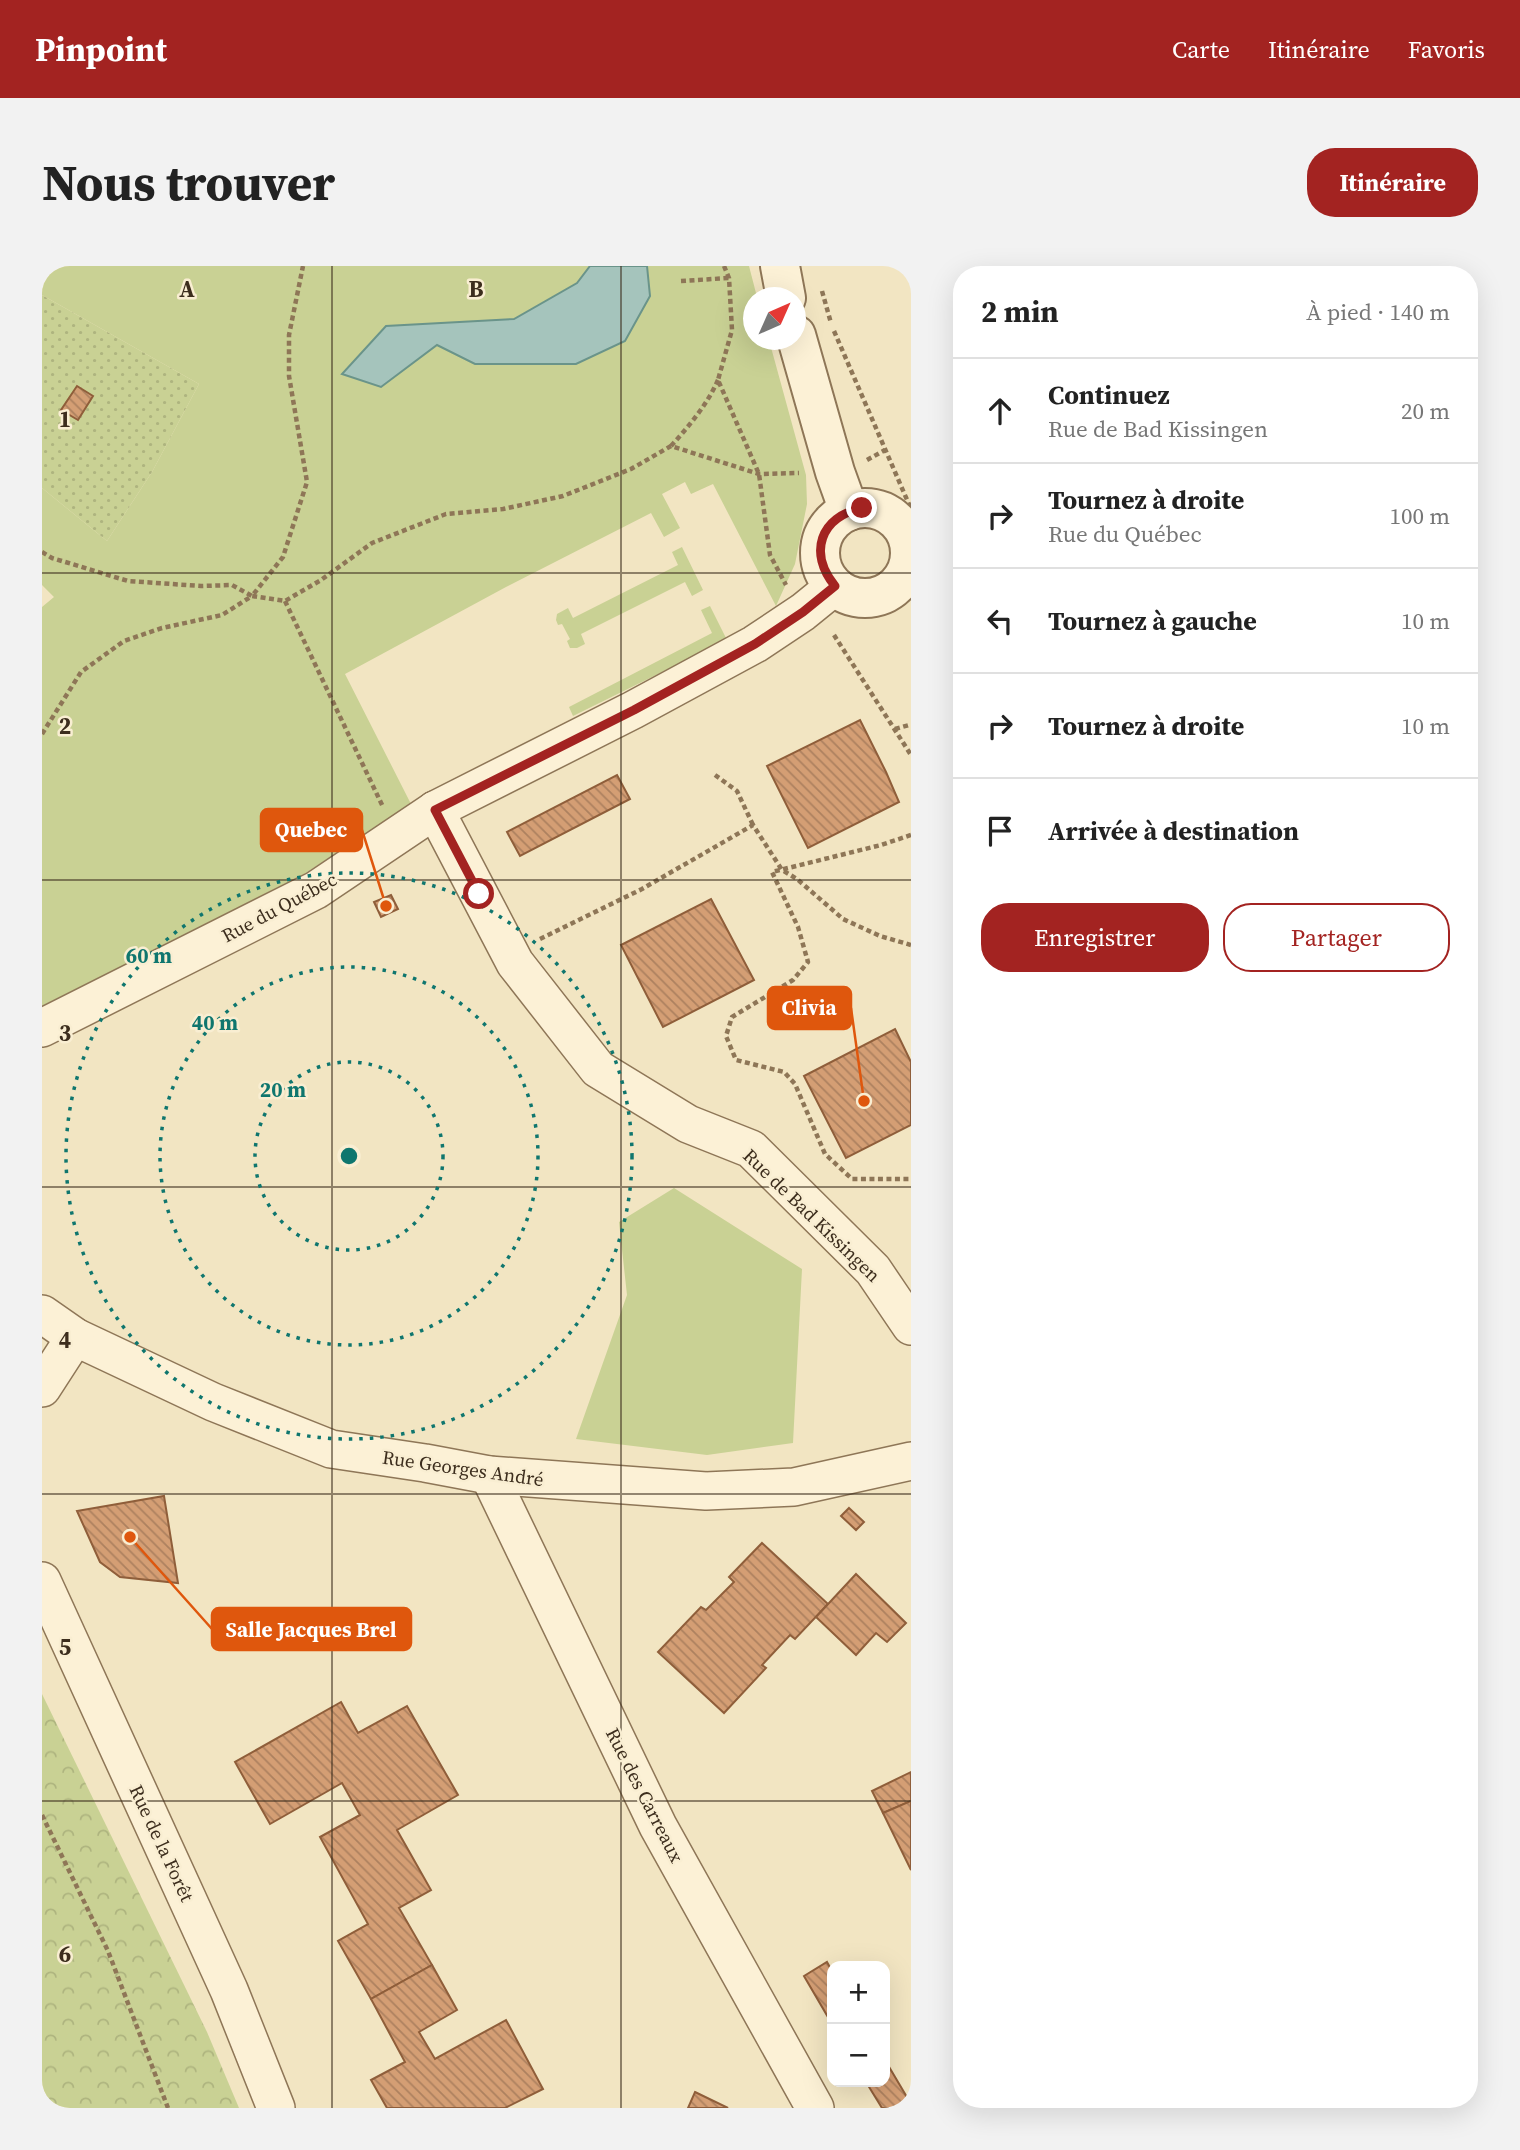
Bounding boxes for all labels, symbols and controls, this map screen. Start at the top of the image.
text: Pinpoint [35,27,167,72]
text: Carte [1172,33,1230,66]
text: Itinéraire [1268,33,1370,66]
text: Favoris [1408,33,1485,66]
button: Itinéraire [1307,148,1478,217]
text: Nous trouver [42,149,335,216]
text: A [179,273,195,305]
text: B [469,273,484,305]
north arrow [743,287,806,350]
text: 2 min [981,291,1059,332]
text: À pied · 140 m [1306,296,1450,328]
text: Continuez [1048,377,1169,413]
icon: ahead [981,392,1019,430]
text: 20 m [1401,395,1450,427]
text: 1 [59,403,71,435]
text: Rue de Bad Kissingen [1048,413,1268,445]
text: Tournez à droite [1048,482,1244,518]
route end [846,492,877,523]
icon: right [981,497,1019,535]
text: 100 m [1389,500,1450,532]
text: Rue du Québec [1048,518,1202,550]
icon: left [981,602,1019,640]
text: Tournez à gauche [1048,603,1257,639]
text: 10 m [1401,605,1450,637]
icon: right [981,707,1019,745]
text: Tournez à droite [1048,708,1244,744]
text: 2 [59,710,71,742]
text: 10 m [1401,710,1450,742]
callout: Quebec [261,809,362,851]
icon: arrive [981,812,1019,850]
text: Arrivée à destination [1048,813,1299,849]
text: Quebec [275,815,348,844]
street label: Rue du Québec [217,866,341,948]
route start [463,878,494,909]
button: Enregistrer [981,903,1209,972]
button: Partager [1223,903,1450,972]
text: 60 m [126,941,172,970]
callout: Clivia [768,987,851,1029]
text: Clivia [781,993,837,1022]
text: 40 m [192,1008,238,1037]
text: 3 [59,1017,71,1049]
text: 20 m [260,1075,306,1104]
street label: Rue de Bad Kissingen [738,1143,886,1287]
centre of rings [337,1144,361,1168]
text: 4 [59,1324,71,1356]
street label: Rue Georges André [381,1444,545,1492]
callout: Salle Jacques Brel [212,1608,411,1650]
text: Salle Jacques Brel [226,1615,397,1644]
text: 5 [59,1631,71,1663]
street label: Rue des Carreaux [600,1723,690,1867]
street label: Rue de la Forêt [124,1780,201,1906]
text: 6 [59,1938,71,1970]
map controls [827,1961,890,2087]
button: + [827,1961,890,2024]
button: − [827,2024,890,2087]

